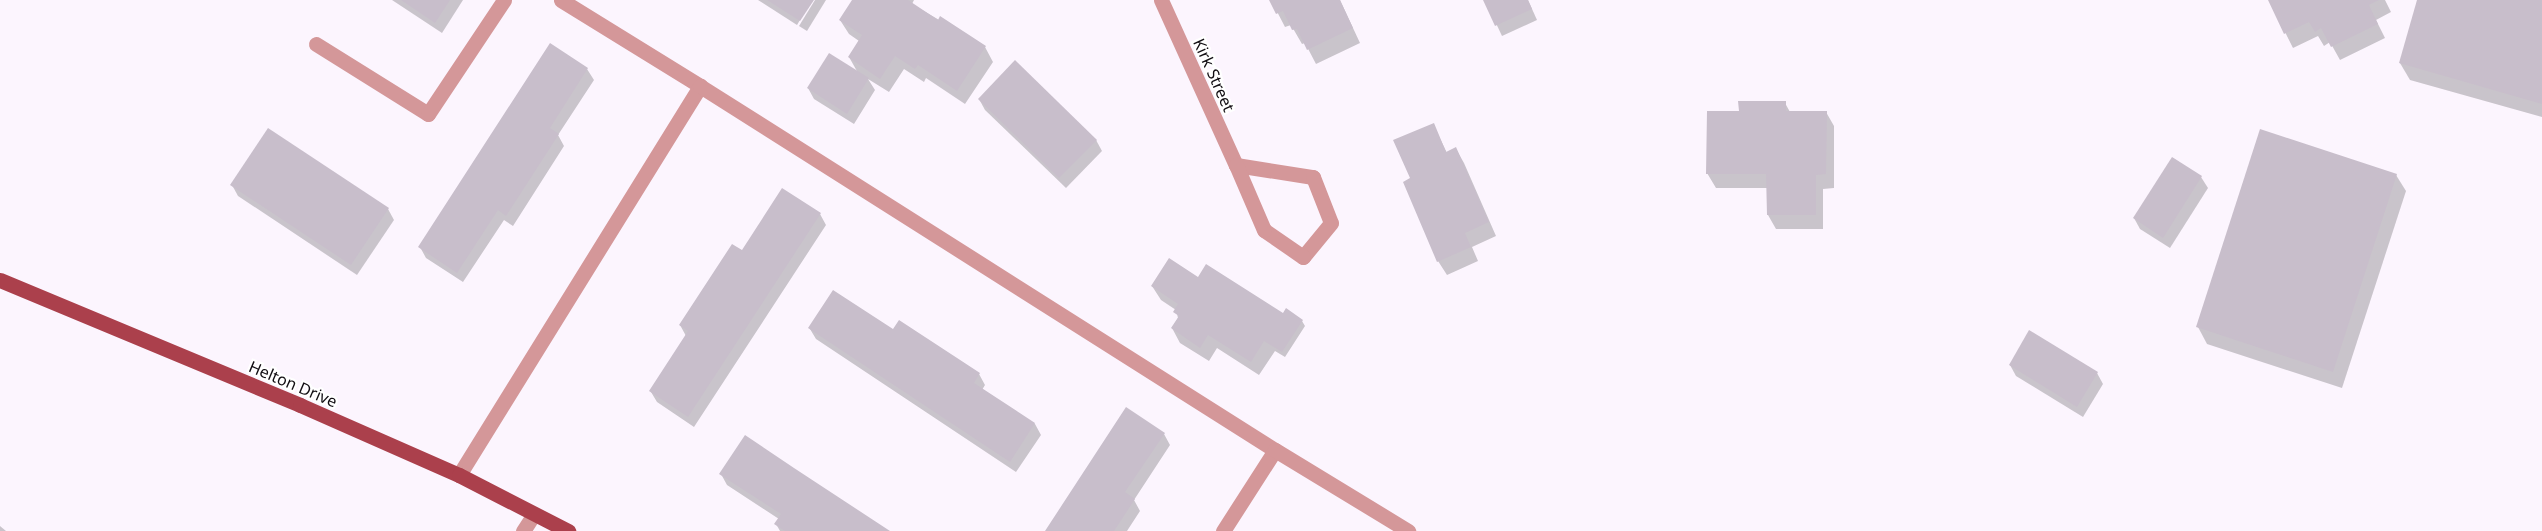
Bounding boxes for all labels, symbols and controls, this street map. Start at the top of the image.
street label: Kirk Street [1189,35,1239,115]
street label: Helton Drive [246,357,340,411]

